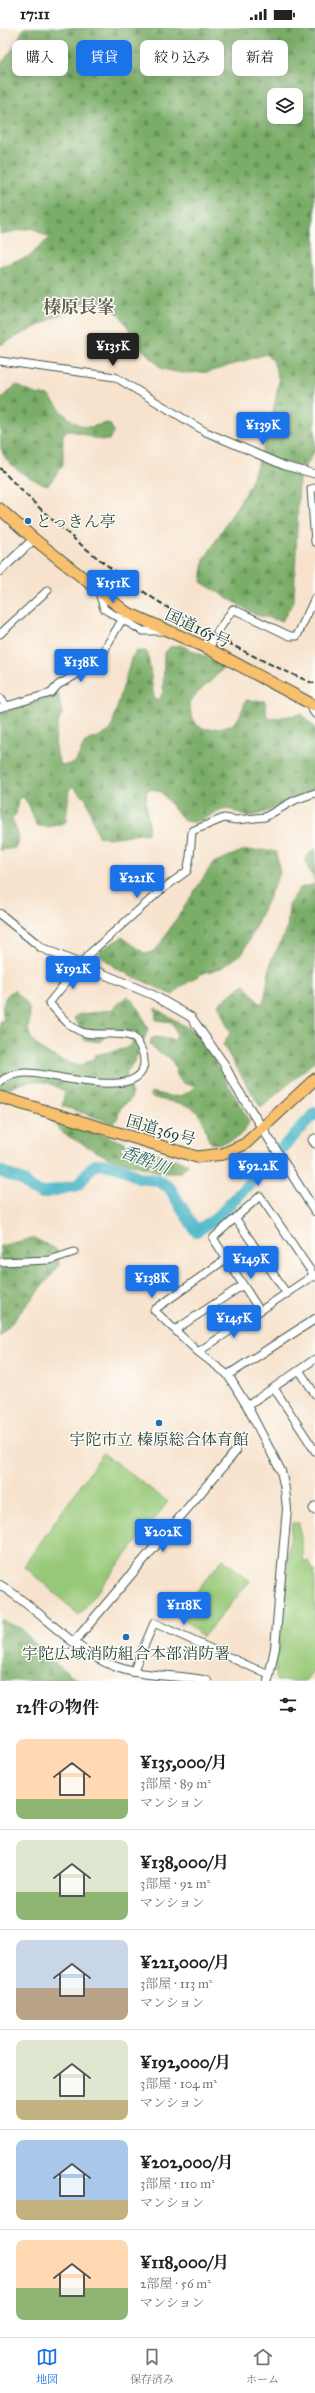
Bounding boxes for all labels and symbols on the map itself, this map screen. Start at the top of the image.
district label: 榛原長峯 [43,296,115,318]
pin: ¥135K [85,333,141,367]
pin: ¥139K [235,412,291,446]
place label: とっきん亭 [36,512,116,531]
marker: とっきん亭 [23,516,33,526]
pin: ¥151K [85,570,141,604]
street label: 国道165号 [162,605,234,651]
pin: ¥138K [53,649,109,683]
pin: ¥221K [109,865,165,899]
pin: ¥192K [45,956,101,990]
street label: 国道369号 [124,1111,198,1149]
water label: 香酔川 [117,1141,174,1180]
pin: ¥92.2K [225,1153,291,1187]
pin: ¥149K [223,1246,279,1280]
pin: ¥138K [124,1265,180,1299]
pin: ¥145K [206,1305,262,1339]
marker: 宇陀市立 榛原総合体育館 [154,1418,164,1428]
place label: 宇陀市立 榛原総合体育館 [69,1430,249,1449]
pin: ¥202K [135,1519,191,1553]
pin: ¥118K [156,1592,212,1626]
marker: 宇陀広域消防組合本部消防署 [121,1632,131,1642]
place label: 宇陀広域消防組合本部消防署 [22,1644,230,1663]

